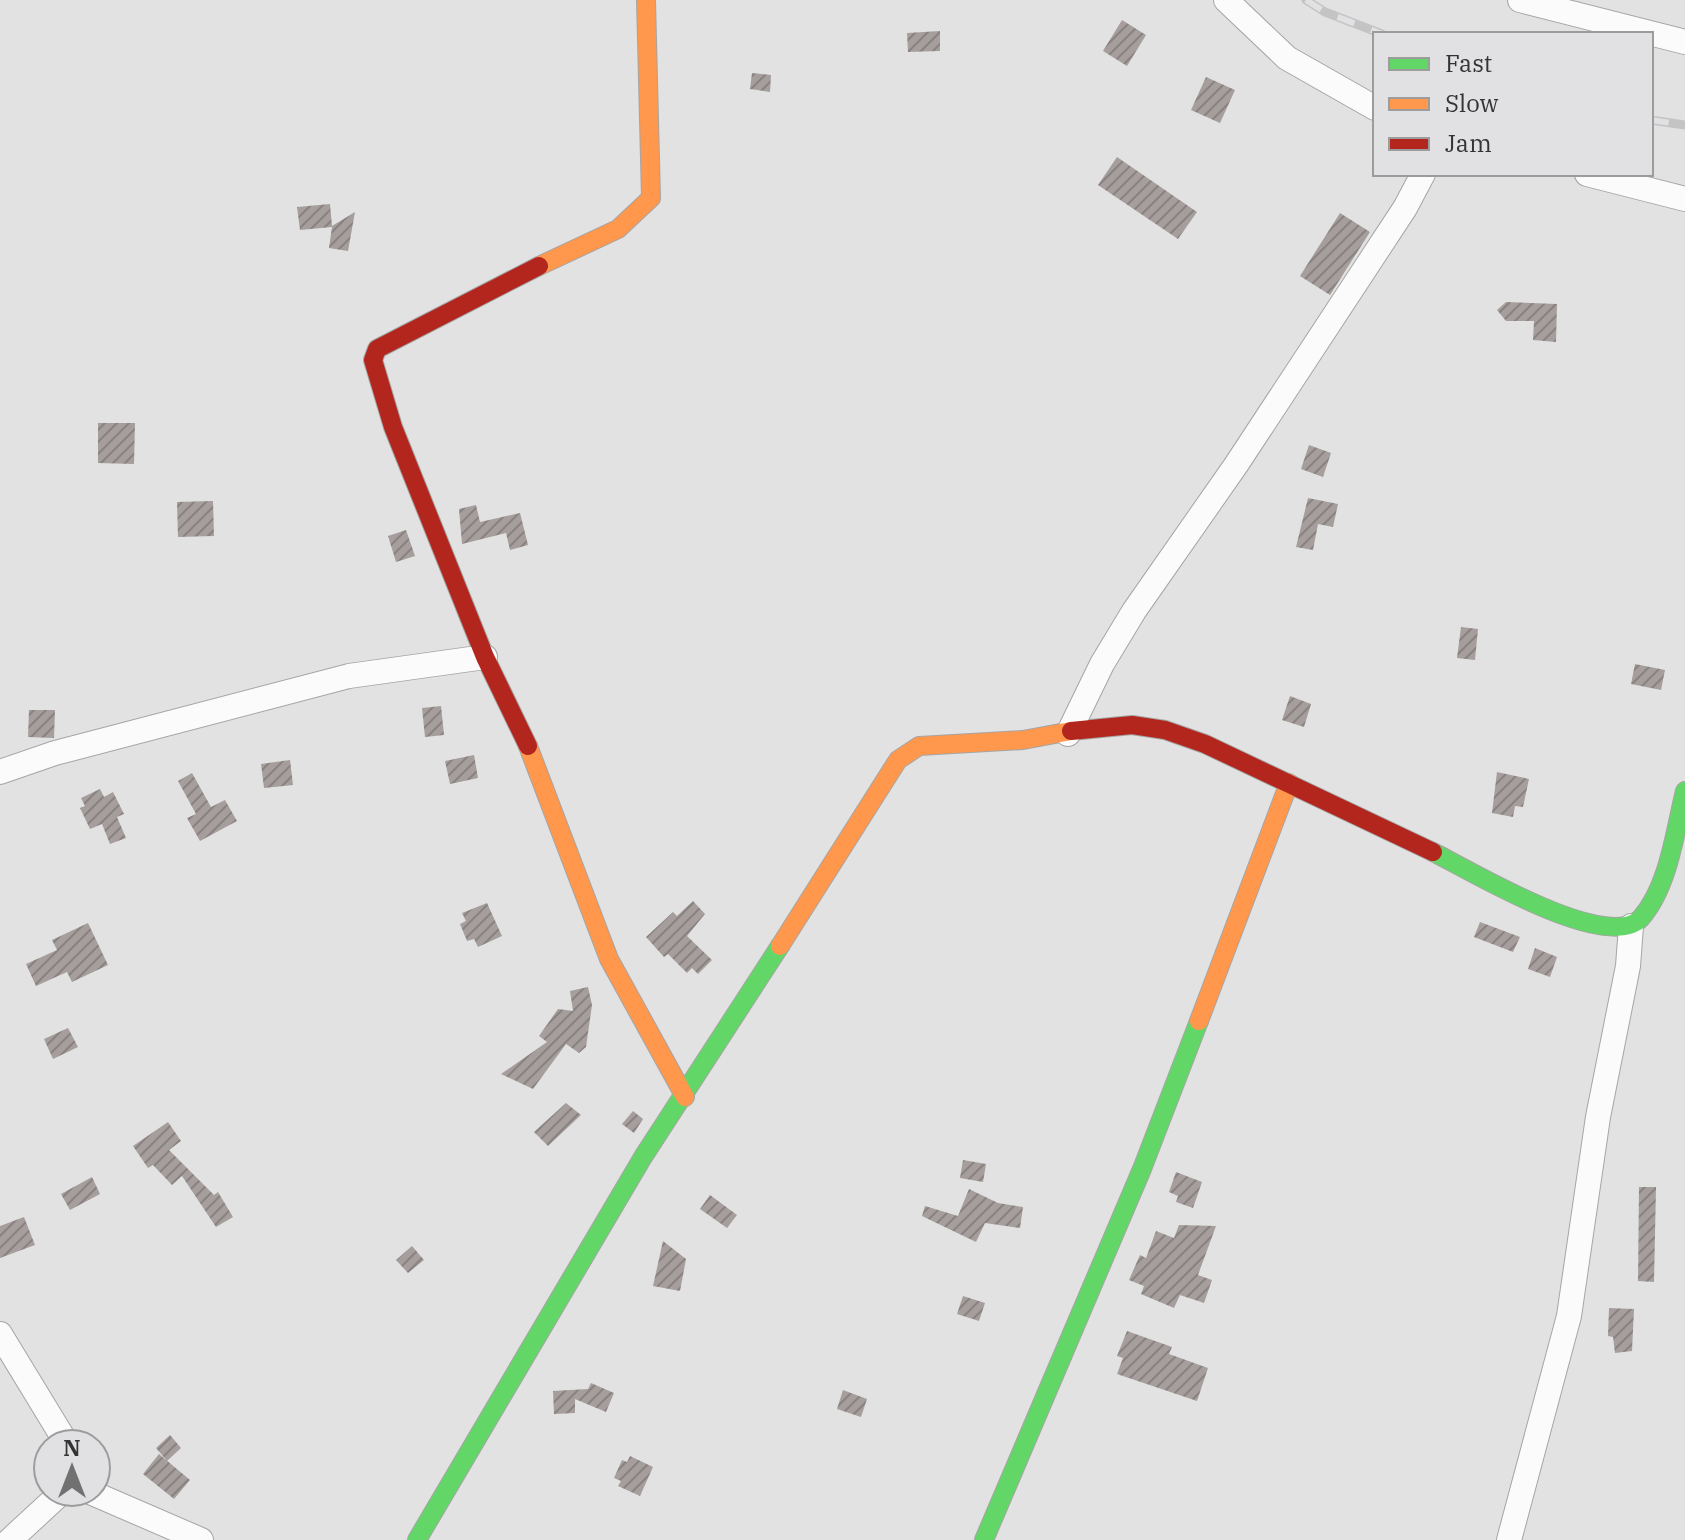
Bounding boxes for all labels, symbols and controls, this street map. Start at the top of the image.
legend [1373,32,1653,176]
text: Fast [1445,47,1492,79]
text: Slow [1445,87,1499,119]
text: Jam [1445,127,1492,159]
north arrow [32,1428,112,1508]
text: N [63,1433,81,1462]

